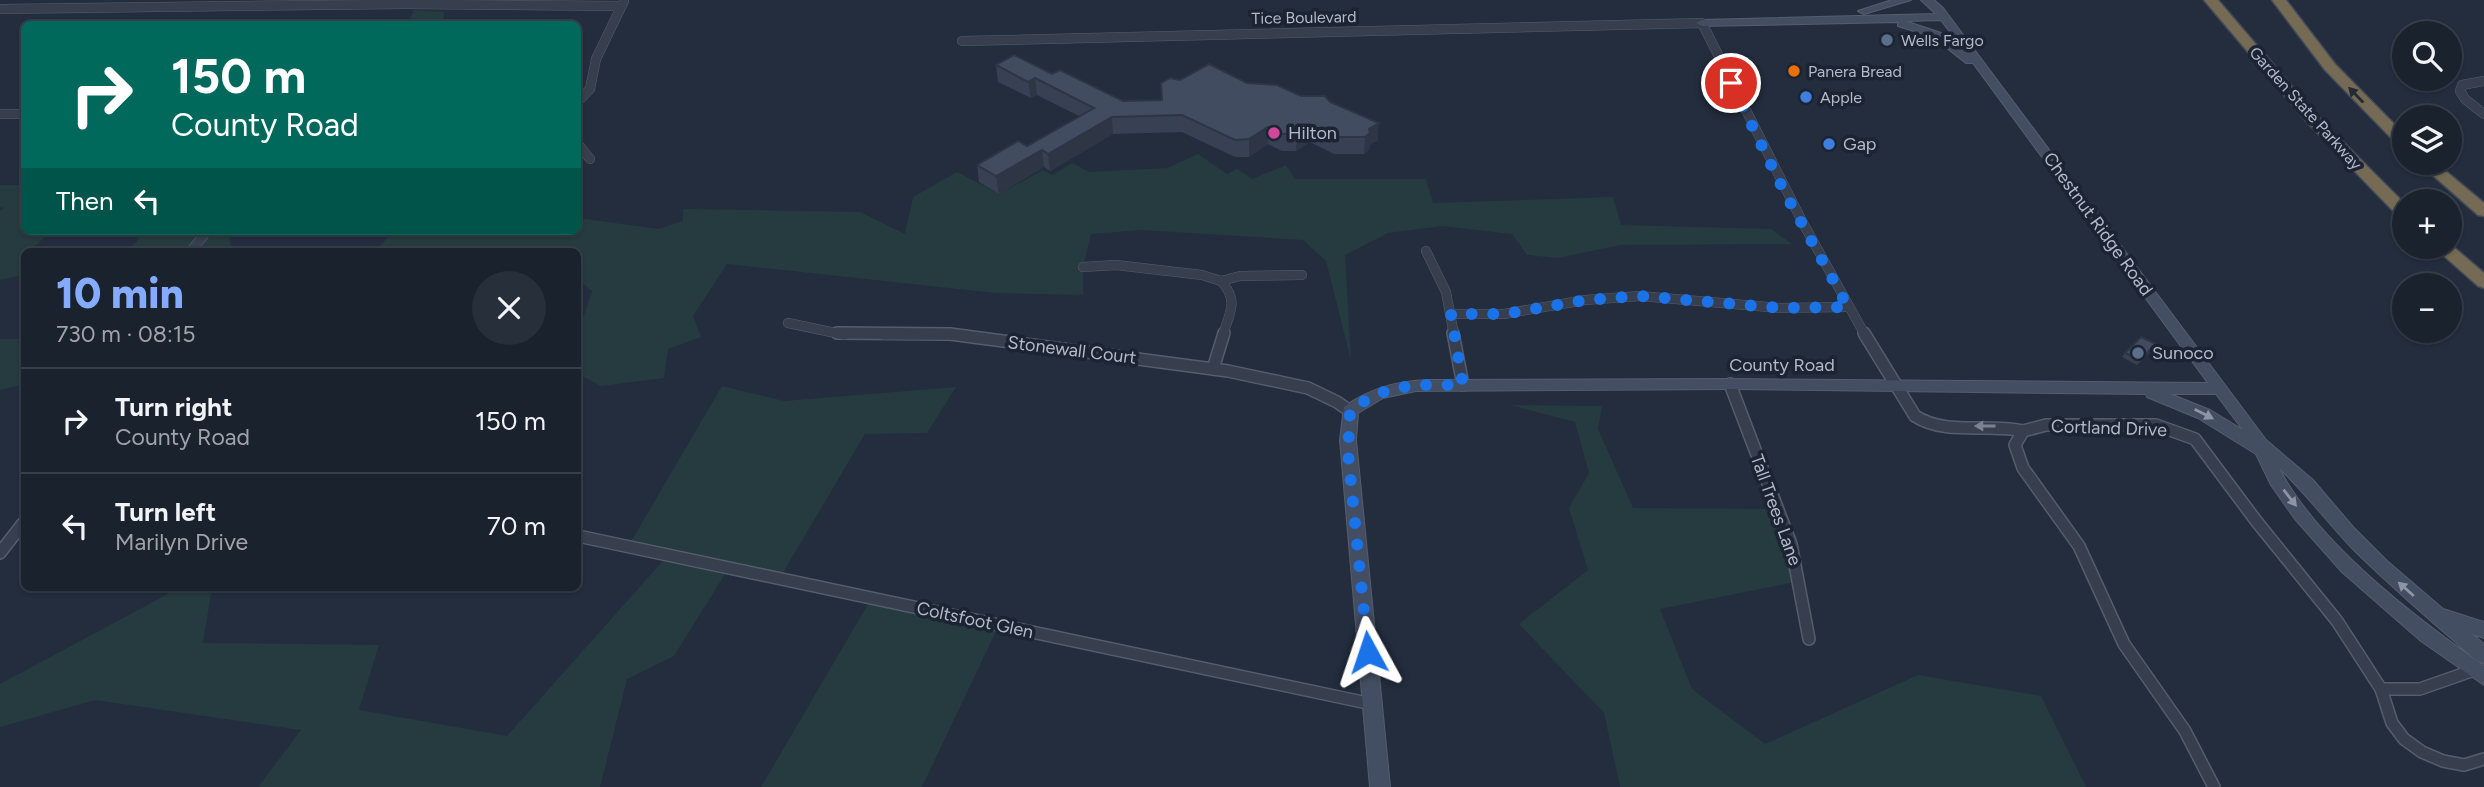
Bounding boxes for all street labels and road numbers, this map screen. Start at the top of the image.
street label: Tice Boulevard [1251,7,1357,28]
street label: Garden State Parkway [2245,43,2366,174]
street label: Chestnut Ridge Road [2039,148,2157,300]
street label: Stonewall Court [1006,331,1138,369]
street label: County Road [1729,354,1835,376]
street label: Cortland Drive [2051,415,2168,441]
street label: Tall Trees Lane [1746,452,1806,569]
street label: Coltsfoot Glen [915,597,1035,643]

